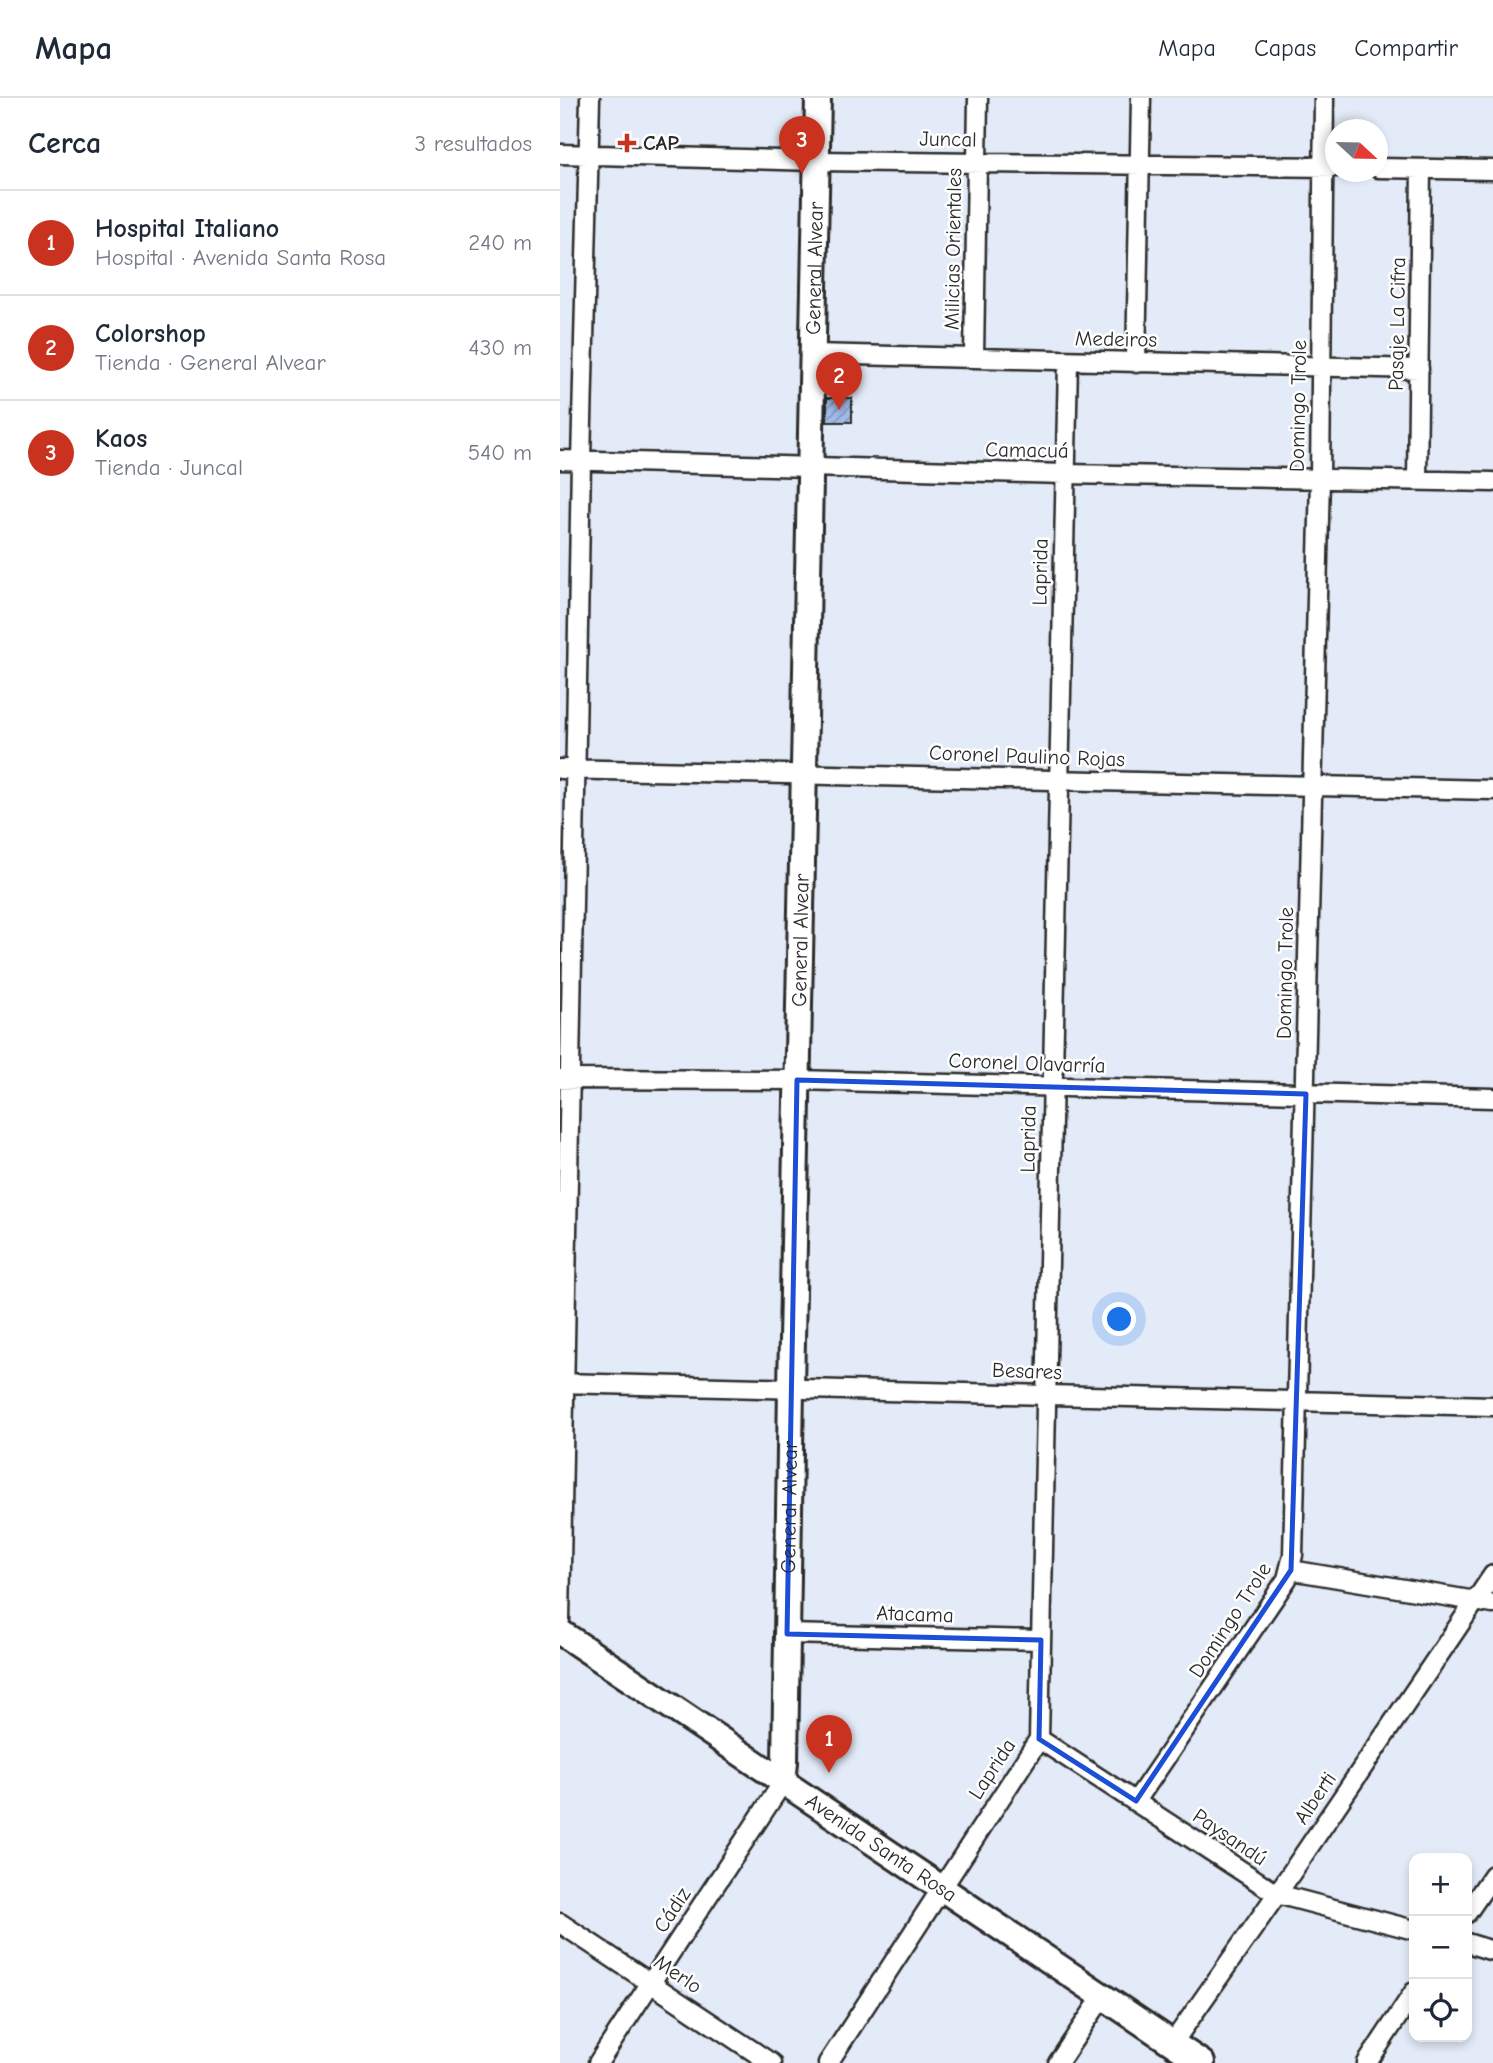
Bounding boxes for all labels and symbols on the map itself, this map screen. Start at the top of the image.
pin: 3 [779,116,825,174]
north arrow [1325,119,1388,182]
street label: Juncal [919,127,977,151]
place label: CAP [643,131,679,155]
marker: CAP [617,133,637,153]
street label: Milicias Orientales [940,168,966,330]
street label: General Alvear [801,201,828,335]
street label: Pasaje La Cifra [1384,257,1410,391]
street label: Medeiros [1075,326,1157,352]
street label: Domingo Trole [1285,340,1311,472]
pin: 2 [816,352,862,410]
street label: Camacuá [985,437,1069,463]
street label: Laprida [1027,538,1053,606]
street label: Coronel Paulino Rojas [929,741,1125,771]
street label: General Alvear [787,873,814,1007]
street label: Domingo Trole [1272,907,1298,1039]
street label: Coronel Olavarría [948,1048,1106,1078]
street label: Laprida [1015,1105,1041,1173]
your location [1102,1302,1136,1336]
street label: Besares [991,1358,1063,1384]
street label: General Alvear [776,1440,802,1574]
street label: Domingo Trole [1184,1558,1276,1682]
street label: Atacama [876,1601,954,1627]
pin: 1 [806,1715,852,1773]
street label: Laprida [964,1734,1020,1804]
street label: Alberti [1289,1767,1341,1829]
street label: Avenida Santa Rosa [801,1789,961,1907]
street label: Paysandú [1188,1804,1272,1870]
street label: Cádiz [649,1883,695,1937]
street label: Merlo [650,1949,706,1999]

